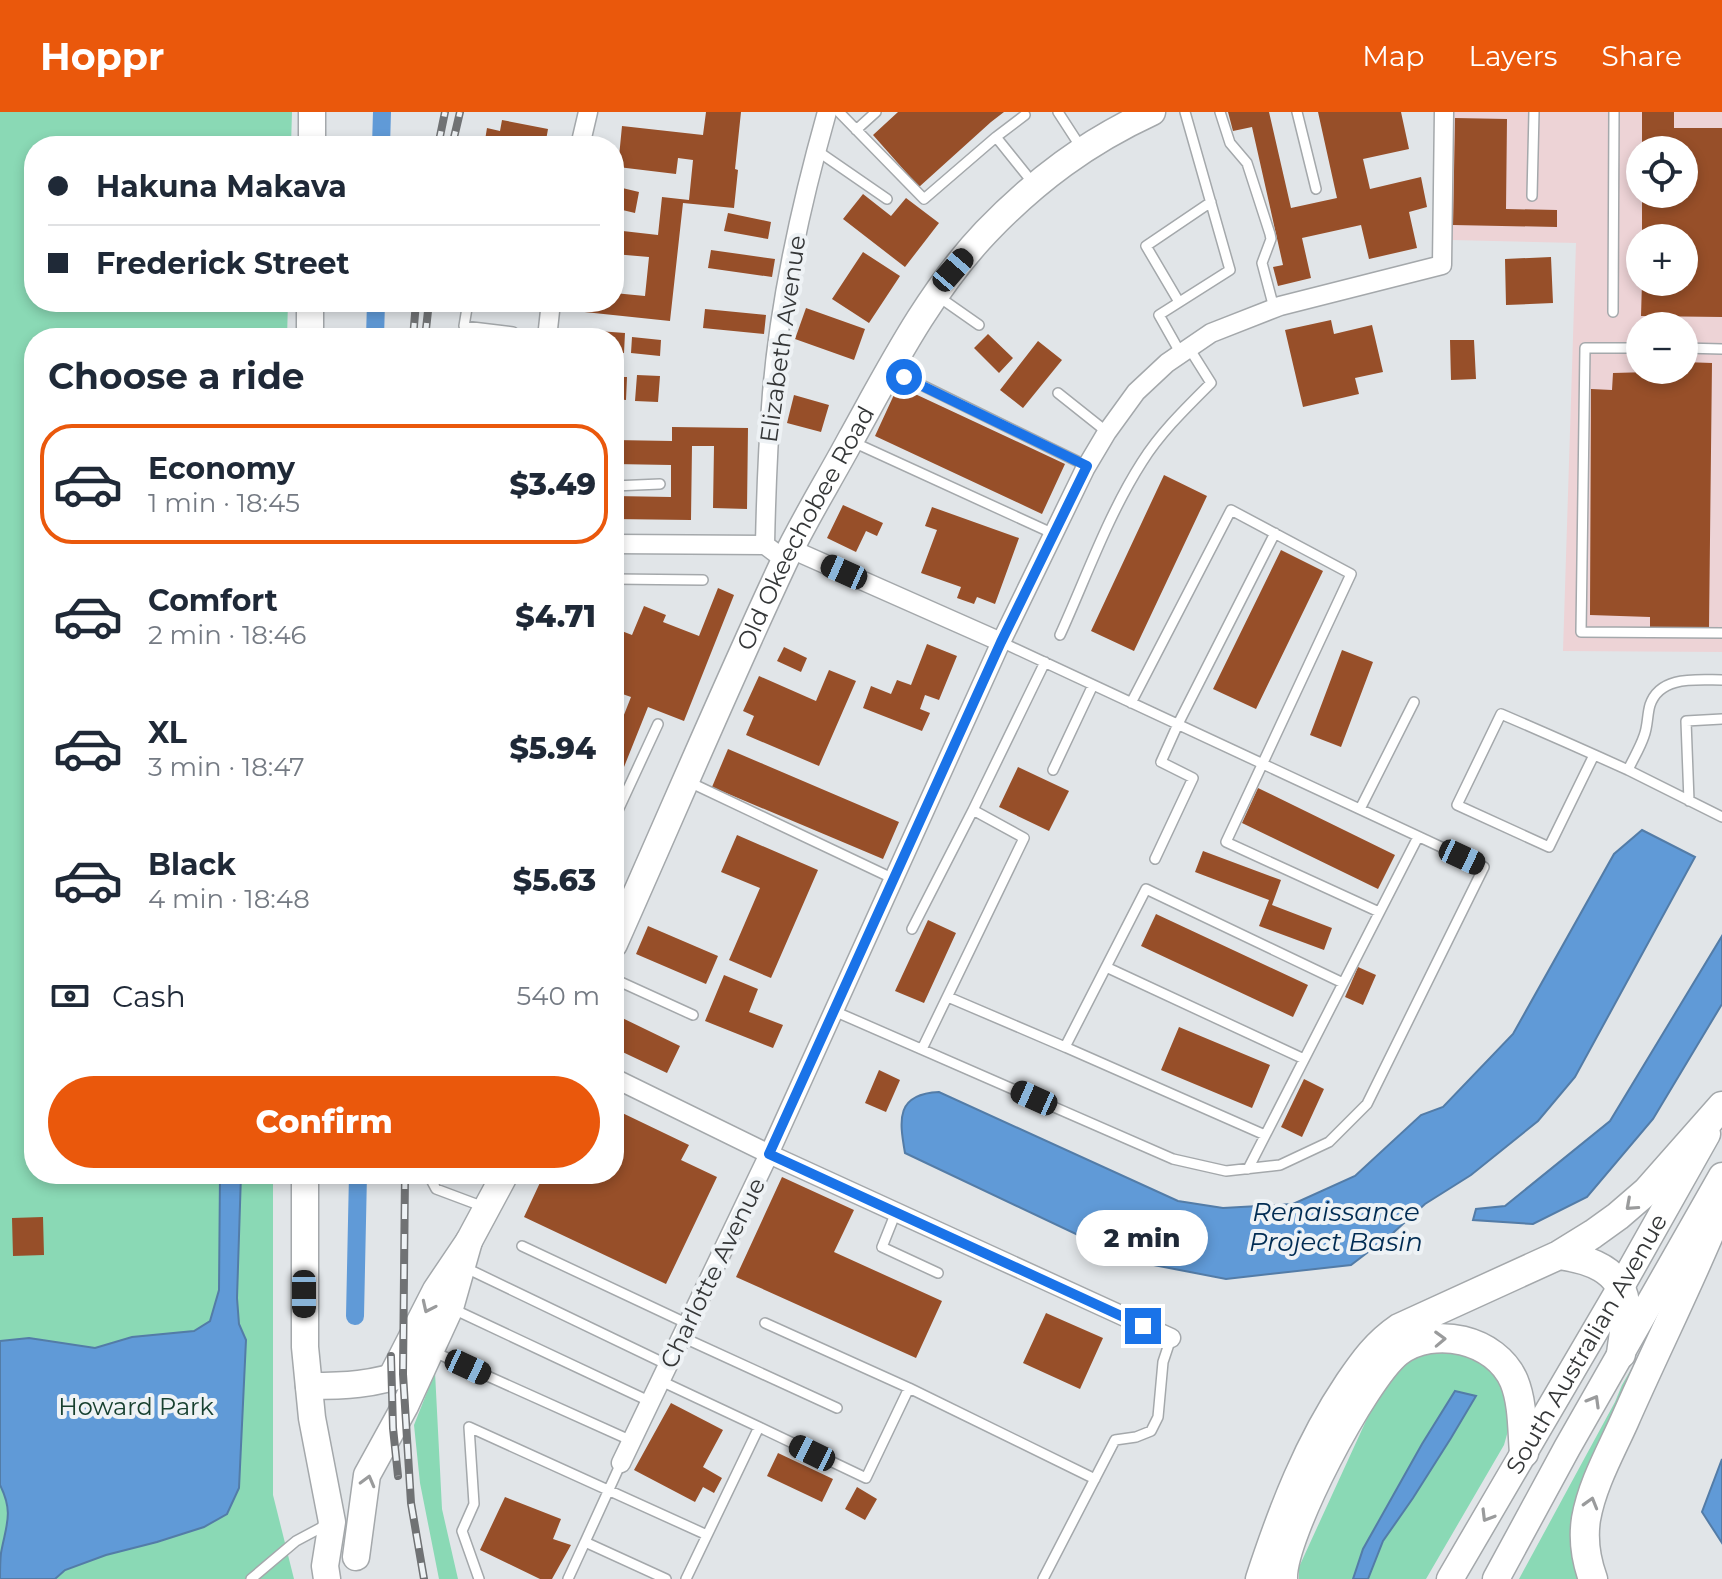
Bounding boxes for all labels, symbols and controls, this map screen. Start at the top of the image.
text: Hoppr [40,33,164,80]
text: Map [1362,39,1425,73]
text: Layers [1469,39,1558,73]
text: Share [1602,39,1682,73]
map controls [1626,136,1698,384]
button: locate [1626,136,1698,208]
text: Hakuna Makava [96,168,347,205]
button: + [1626,224,1698,296]
street label: Elizabeth Avenue [754,233,811,444]
car [928,244,978,296]
text: Frederick Street [96,245,350,282]
button: − [1626,312,1698,384]
text: Choose a ride [48,354,305,398]
route start [886,359,922,395]
street label: Old Okeechobee Road [730,401,880,655]
icon: car [52,448,124,520]
text: Economy [148,450,295,487]
text: $3.49 [510,466,596,503]
text: 1 min · 18:45 [148,487,300,519]
car [817,551,871,593]
icon: car [52,580,124,652]
text: Comfort [148,582,278,619]
text: $4.71 [515,598,596,635]
text: 2 min · 18:46 [148,619,306,651]
icon: car [52,712,124,784]
text: XL [148,714,187,751]
text: $5.94 [509,730,596,767]
text: 3 min · 18:47 [148,751,305,783]
car [1435,836,1489,878]
icon: car [52,844,124,916]
text: Black [148,846,236,883]
text: $5.63 [513,862,596,899]
text: 4 min · 18:48 [148,883,310,915]
icon: cash [48,974,92,1018]
text: Cash [112,978,186,1015]
text: 540 m [516,980,600,1012]
button: Confirm [48,1076,600,1168]
car [1007,1077,1061,1119]
street label: Charlotte Avenue [654,1173,771,1373]
one-way arrow [1626,1195,1641,1210]
water label: Renaissance Project Basin [1249,1196,1423,1258]
street label: South Australian Avenue [1500,1209,1673,1479]
callout: 2 min [1077,1210,1209,1266]
text: 2 min [1104,1222,1180,1254]
car [292,1270,316,1318]
one-way arrow [422,1299,438,1314]
route end [1125,1308,1161,1344]
one-way arrow [1434,1331,1446,1348]
car [441,1346,495,1388]
park label: Howard Park [58,1392,214,1421]
one-way arrow [1584,1395,1600,1410]
car [785,1432,839,1474]
one-way arrow [358,1474,375,1488]
one-way arrow [1582,1496,1598,1510]
one-way arrow [1481,1507,1497,1522]

